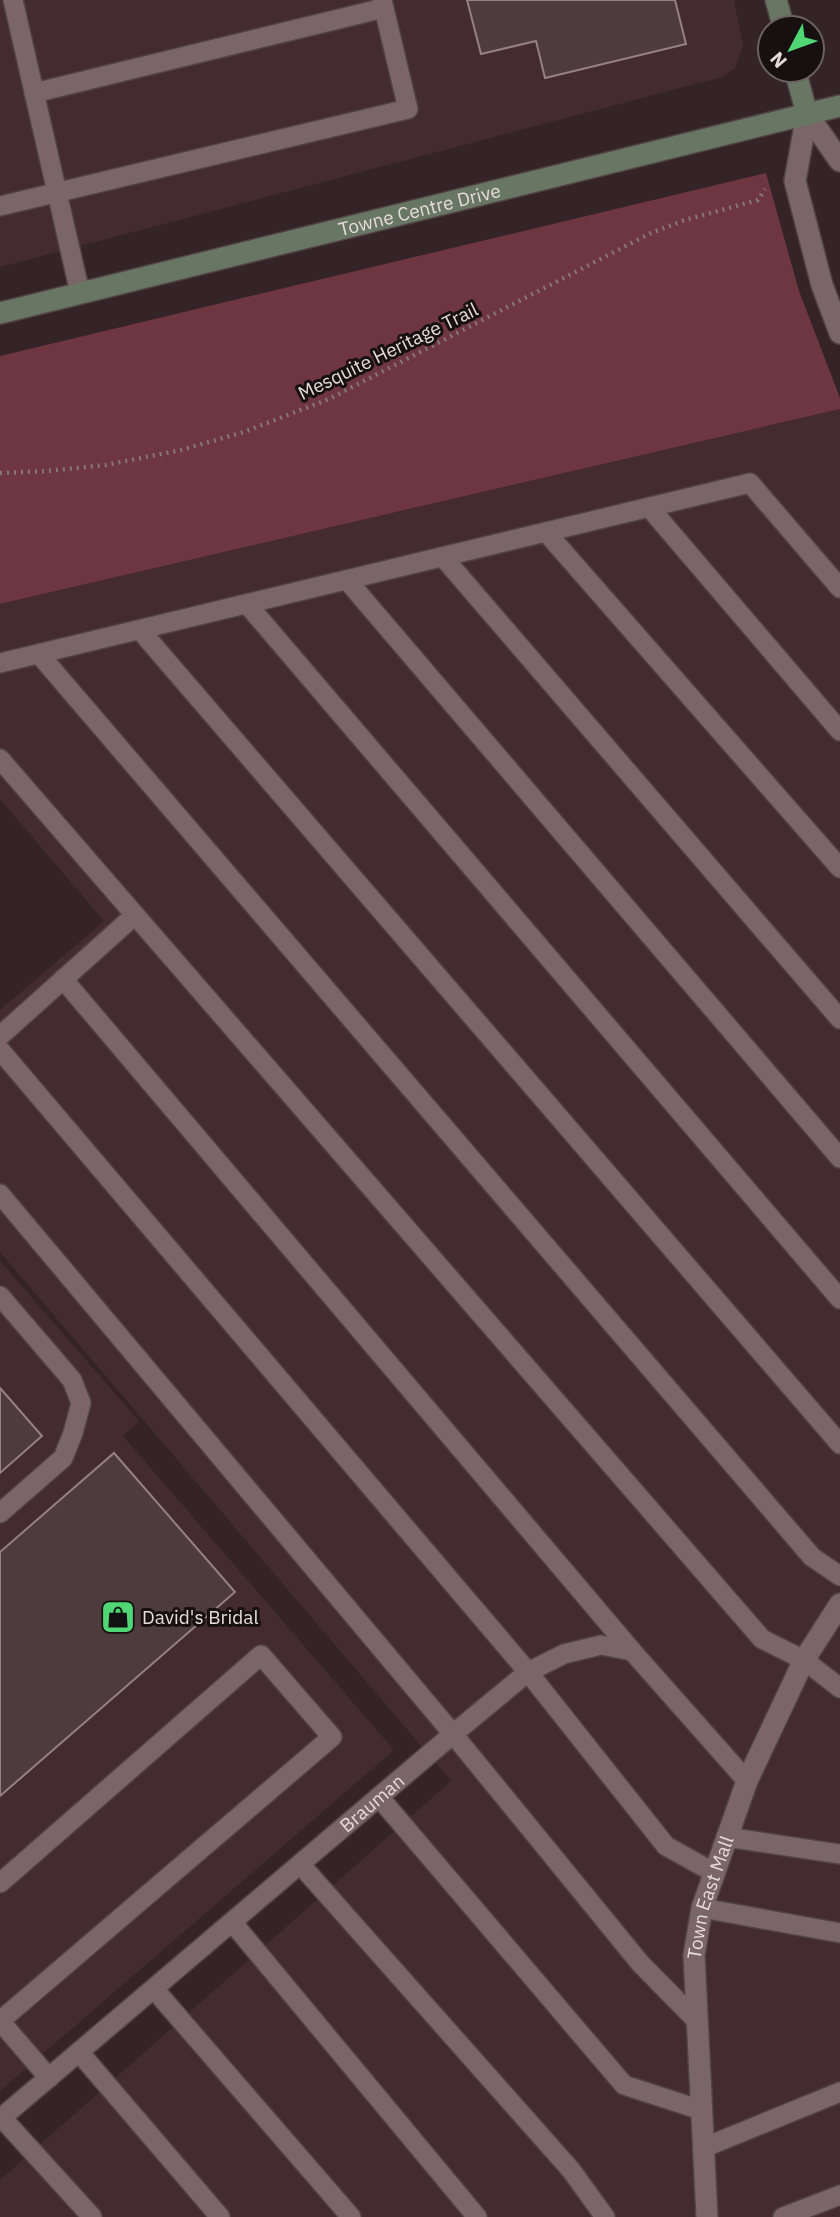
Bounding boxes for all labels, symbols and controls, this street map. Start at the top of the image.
north arrow [756,14,826,84]
text: N [765,47,792,73]
street label: Towne Centre Drive [336,178,503,241]
street label: Mesquite Heritage Trail [294,297,482,405]
shop icon: David's Bridal [99,1598,137,1636]
place label: David's Bridal [142,1605,259,1629]
street label: Brauman [334,1769,409,1837]
street label: Town East Mall [681,1833,739,1961]

